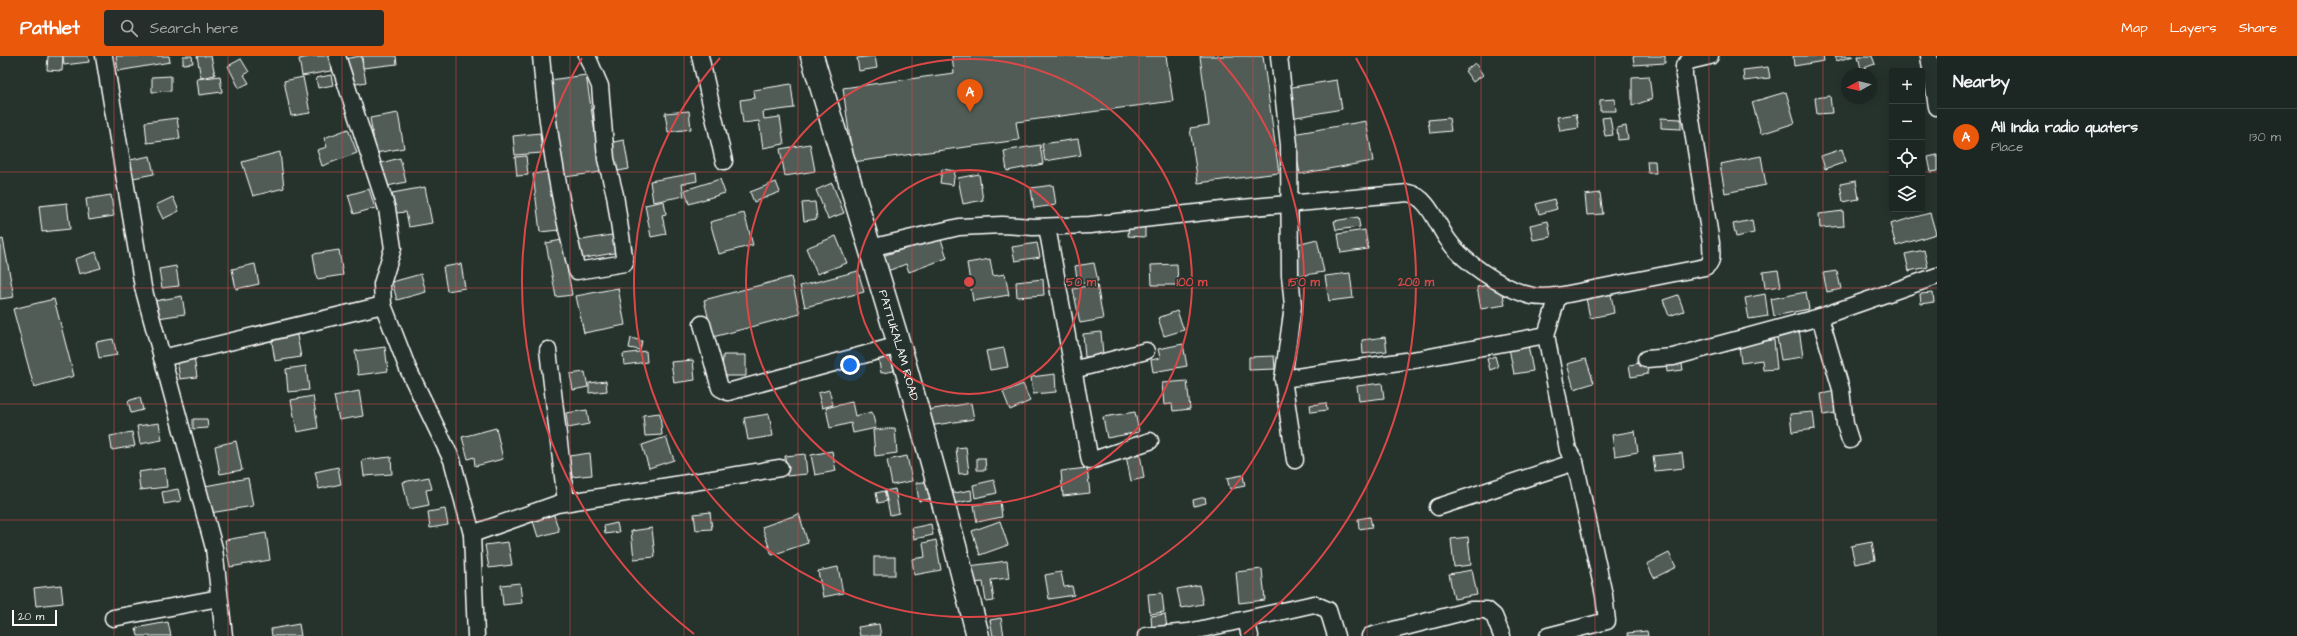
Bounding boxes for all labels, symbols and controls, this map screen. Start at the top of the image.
search box [104,10,384,46]
text: Pathlet [20,15,80,42]
icon: search [118,17,140,39]
text: Search here [150,18,238,39]
text: Map [2121,18,2148,38]
text: Layers [2170,18,2217,38]
text: Share [2239,18,2277,38]
north arrow [1841,68,1877,104]
map controls [1889,68,1925,212]
button: + [1889,68,1925,104]
text: Nearby [1953,70,2010,94]
pin: A [957,79,983,112]
button: − [1889,104,1925,140]
text: All India radio quaters [1991,117,2138,138]
text: A [1962,128,1970,146]
text: 130 m [2249,128,2281,146]
text: Place [1991,138,2023,156]
button: locate [1889,140,1925,176]
button: layers [1889,176,1925,212]
text: 50 m [1066,274,1097,291]
text: 100 m [1177,274,1208,291]
text: 150 m [1288,274,1321,291]
text: 200 m [1397,274,1435,291]
centre of rings [962,275,976,289]
street label: PATTUKALAM ROAD [874,288,923,403]
your location [840,355,860,375]
scale bar [12,608,57,627]
text: 20 m [18,609,44,624]

